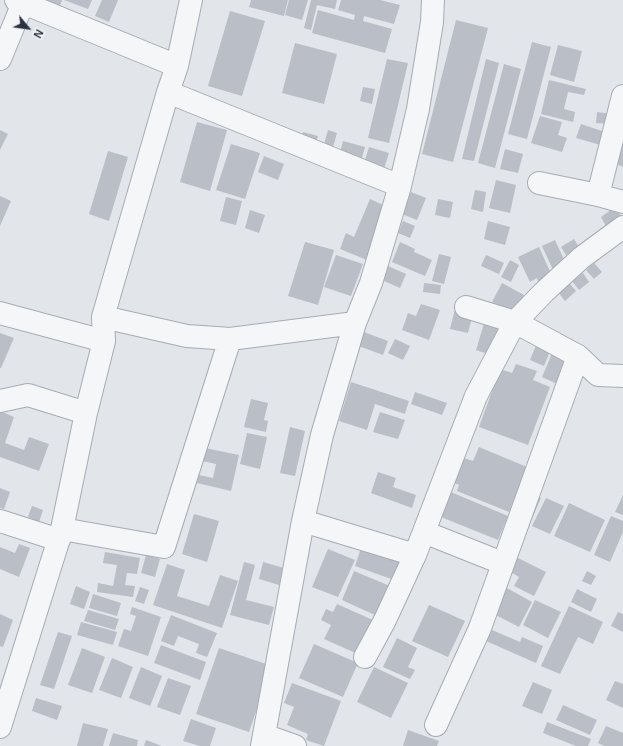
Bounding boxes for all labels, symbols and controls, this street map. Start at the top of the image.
north arrow [8,8,48,48]
text: N [31,27,46,40]

